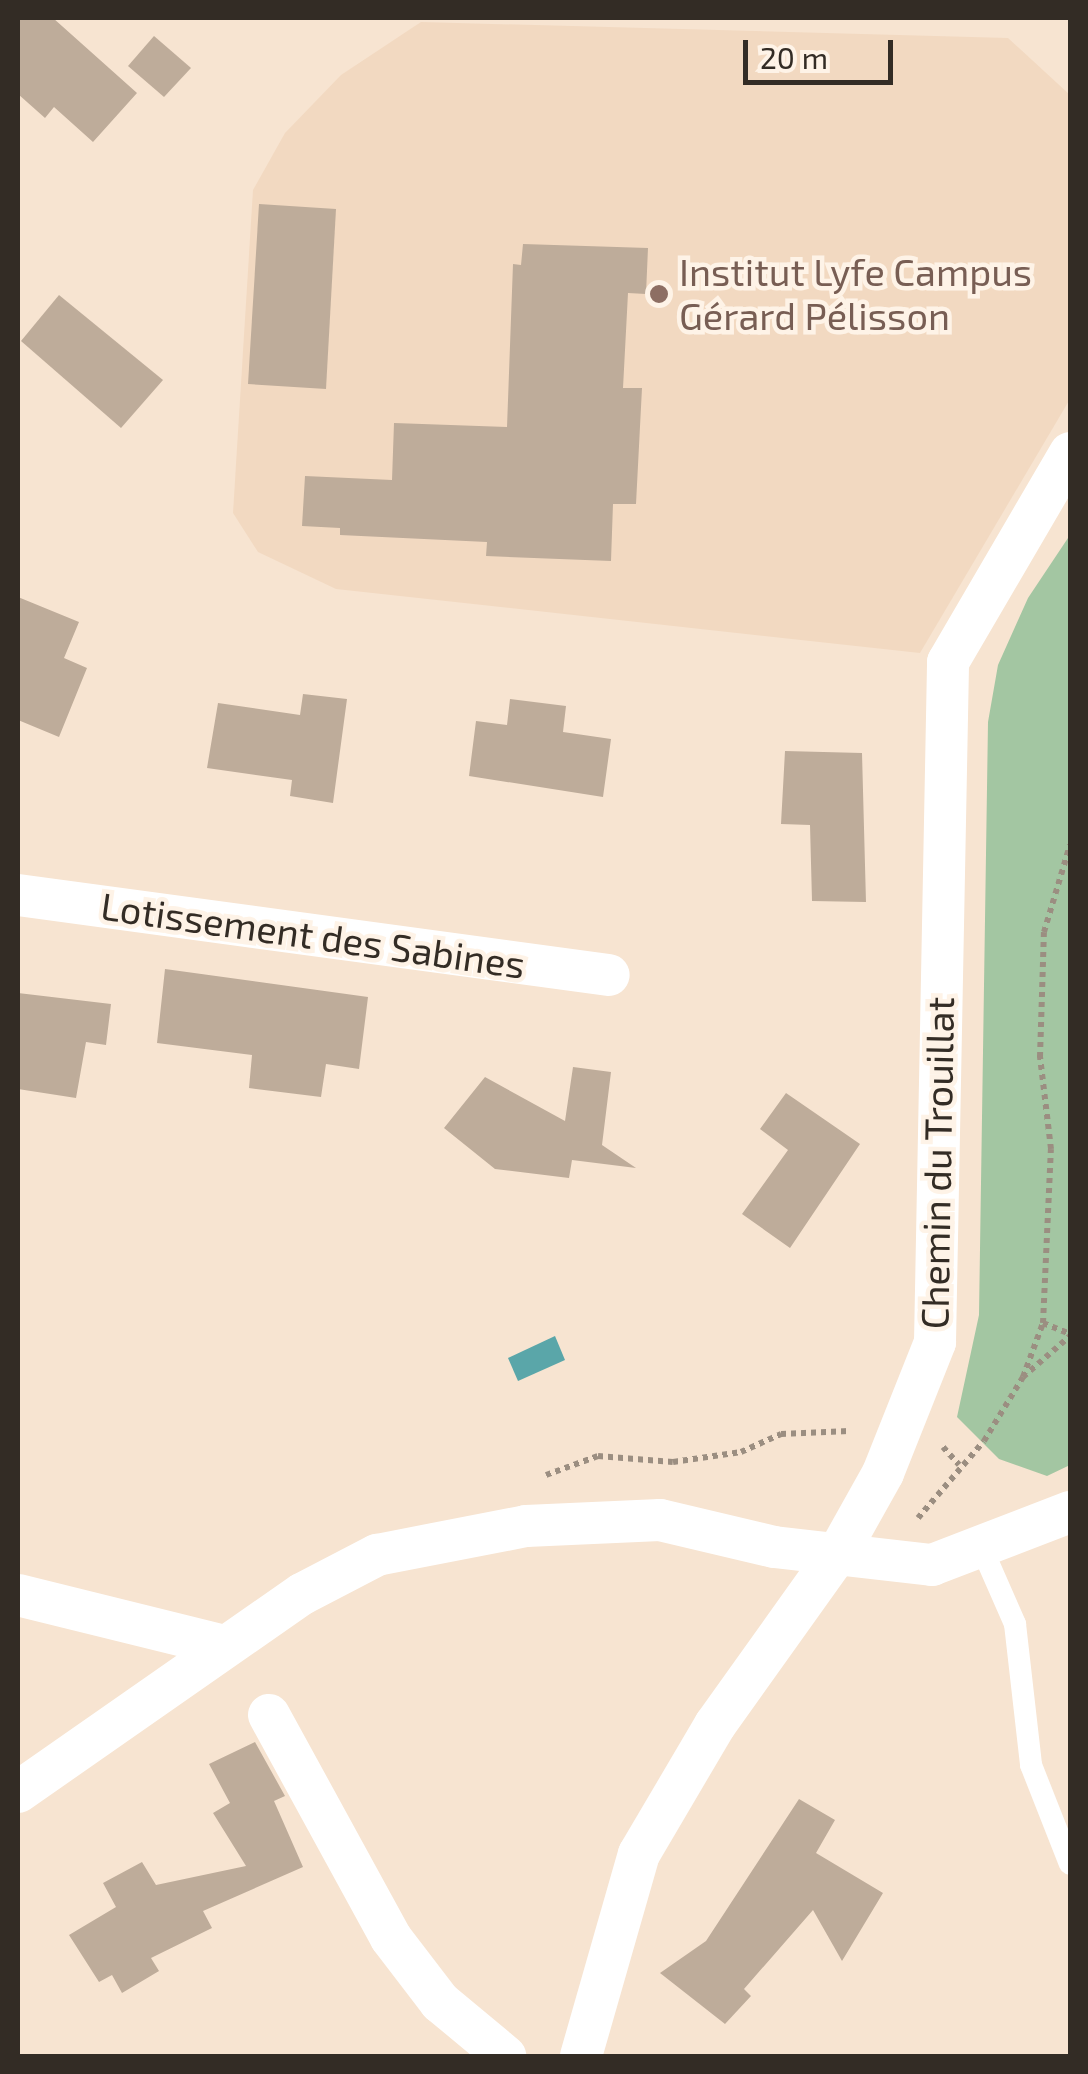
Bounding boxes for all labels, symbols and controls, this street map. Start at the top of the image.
scale bar [748,20,898,82]
text: 20 m [760,39,828,75]
place label: Institut Lyfe Campus Gérard Pélisson [679,249,1032,338]
marker: Institut Lyfe Campus Gérard Pélisson [648,283,670,305]
street label: Lotissement des Sabines [98,883,528,987]
street label: Chemin du Trouillat [911,996,963,1330]

